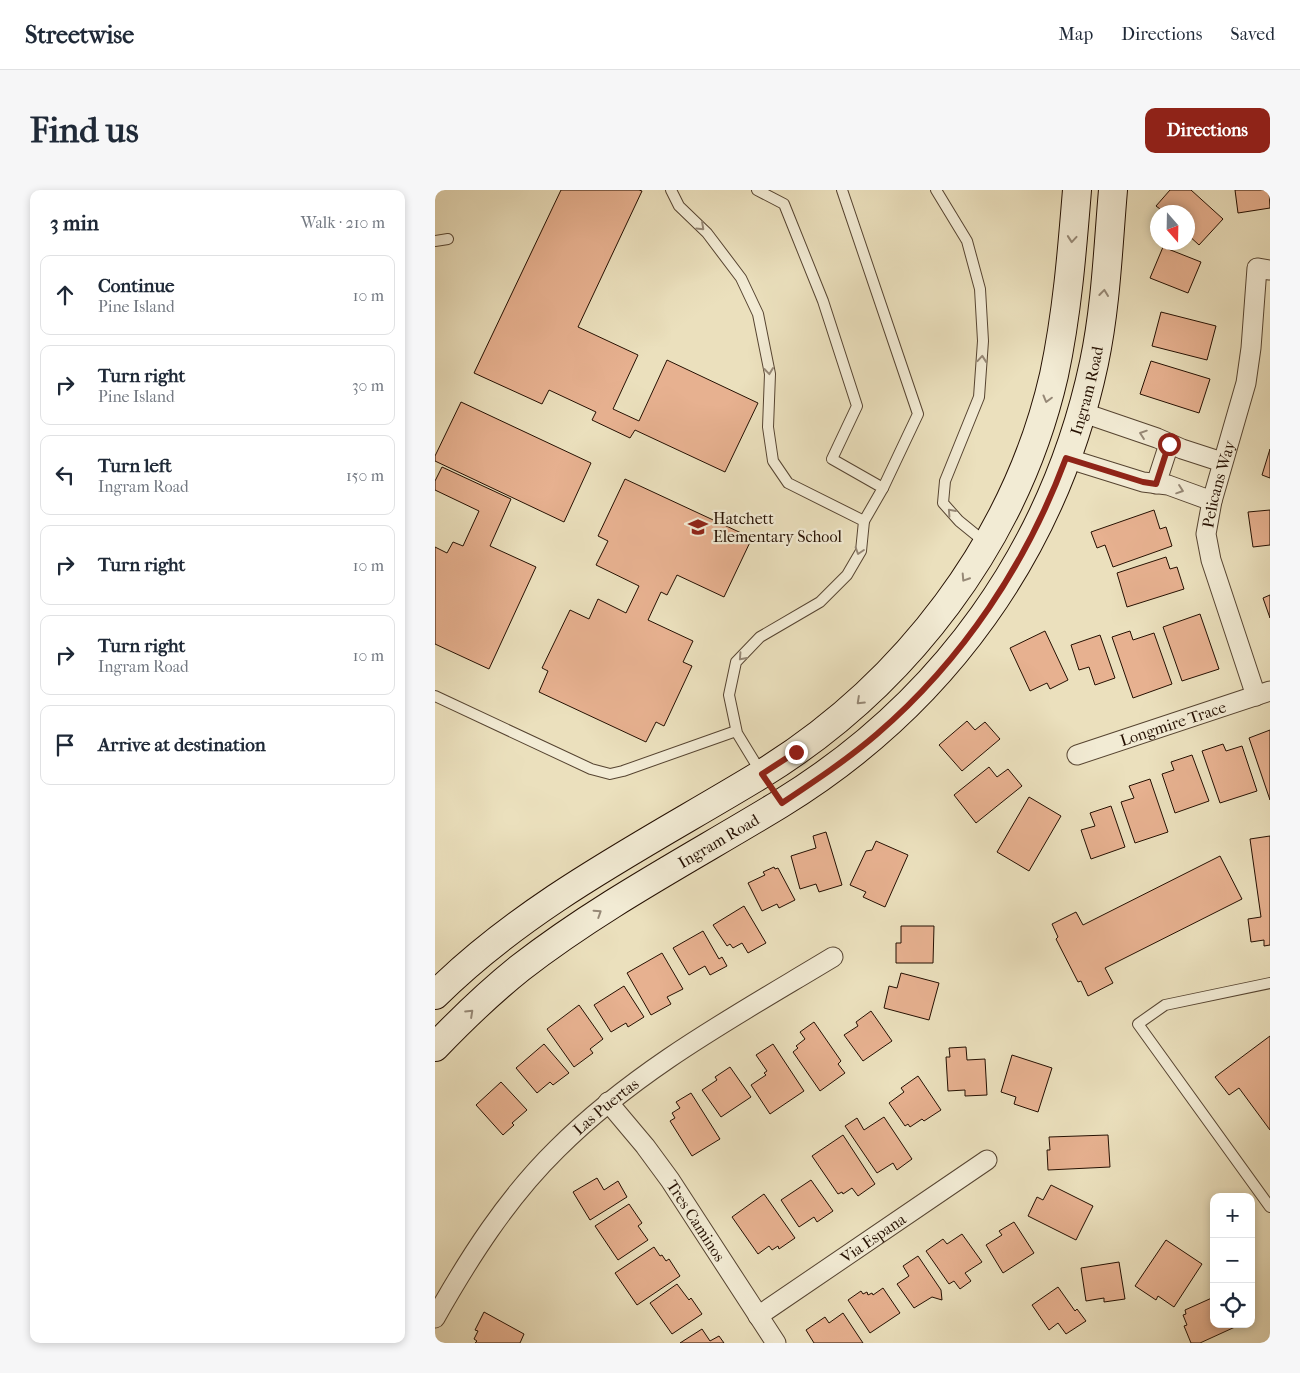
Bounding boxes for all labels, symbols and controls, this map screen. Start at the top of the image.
text: Streetwise [25,21,134,49]
text: Map [1059,24,1093,45]
text: Directions [1121,24,1202,45]
text: Saved [1230,24,1275,45]
button: Directions [1145,108,1270,153]
text: Find us [30,110,139,151]
north arrow [1150,205,1195,250]
text: 3 min [50,211,99,235]
text: Walk · 210 m [301,213,385,232]
one-way arrow [696,221,705,230]
one-way arrow [1067,235,1078,243]
text: Continue [98,275,174,297]
icon: ahead [51,281,79,309]
text: 10 m [353,286,384,305]
one-way arrow [1098,289,1109,297]
text: Pine Island [98,297,175,316]
street label: Ingram Road [1066,344,1107,437]
one-way arrow [976,355,987,363]
text: Turn right [98,365,185,387]
one-way arrow [763,367,774,375]
icon: right [51,371,79,399]
text: 30 m [352,376,384,395]
text: Pine Island [98,387,175,406]
one-way arrow [1043,394,1053,402]
one-way arrow [1140,430,1148,440]
route start [1158,433,1181,456]
street label: Pelicans Way [1198,438,1239,529]
text: Turn left [98,455,172,477]
icon: left [51,461,79,489]
text: 150 m [346,466,384,485]
text: Ingram Road [98,477,189,496]
one-way arrow [1175,484,1184,494]
one-way arrow [948,508,957,517]
place label: Hatchett Elementary School [713,509,842,546]
school or university icon: Hatchett Elementary School [687,516,709,538]
one-way arrow [855,546,865,554]
icon: right [51,551,79,579]
text: Turn right [98,554,185,576]
text: 10 m [353,556,384,575]
one-way arrow [962,572,972,581]
text: Turn right [98,635,185,657]
icon: right [51,641,79,669]
text: 10 m [353,646,384,665]
one-way arrow [738,651,747,660]
text: Ingram Road [98,657,189,676]
one-way arrow [857,695,866,704]
street label: Longmire Trace [1118,697,1229,750]
icon: arrive [51,731,79,759]
text: Arrive at destination [98,734,266,756]
route end [785,741,808,764]
street label: Ingram Road [675,810,763,872]
one-way arrow [593,910,602,920]
one-way arrow [464,1009,473,1018]
street label: Las Puertas [569,1074,642,1139]
street label: Tres Caminos [663,1177,729,1265]
map controls [1210,1193,1255,1328]
button: + [1210,1193,1255,1238]
street label: Via Espana [836,1209,910,1268]
button: − [1210,1238,1255,1283]
button: locate [1210,1283,1255,1328]

